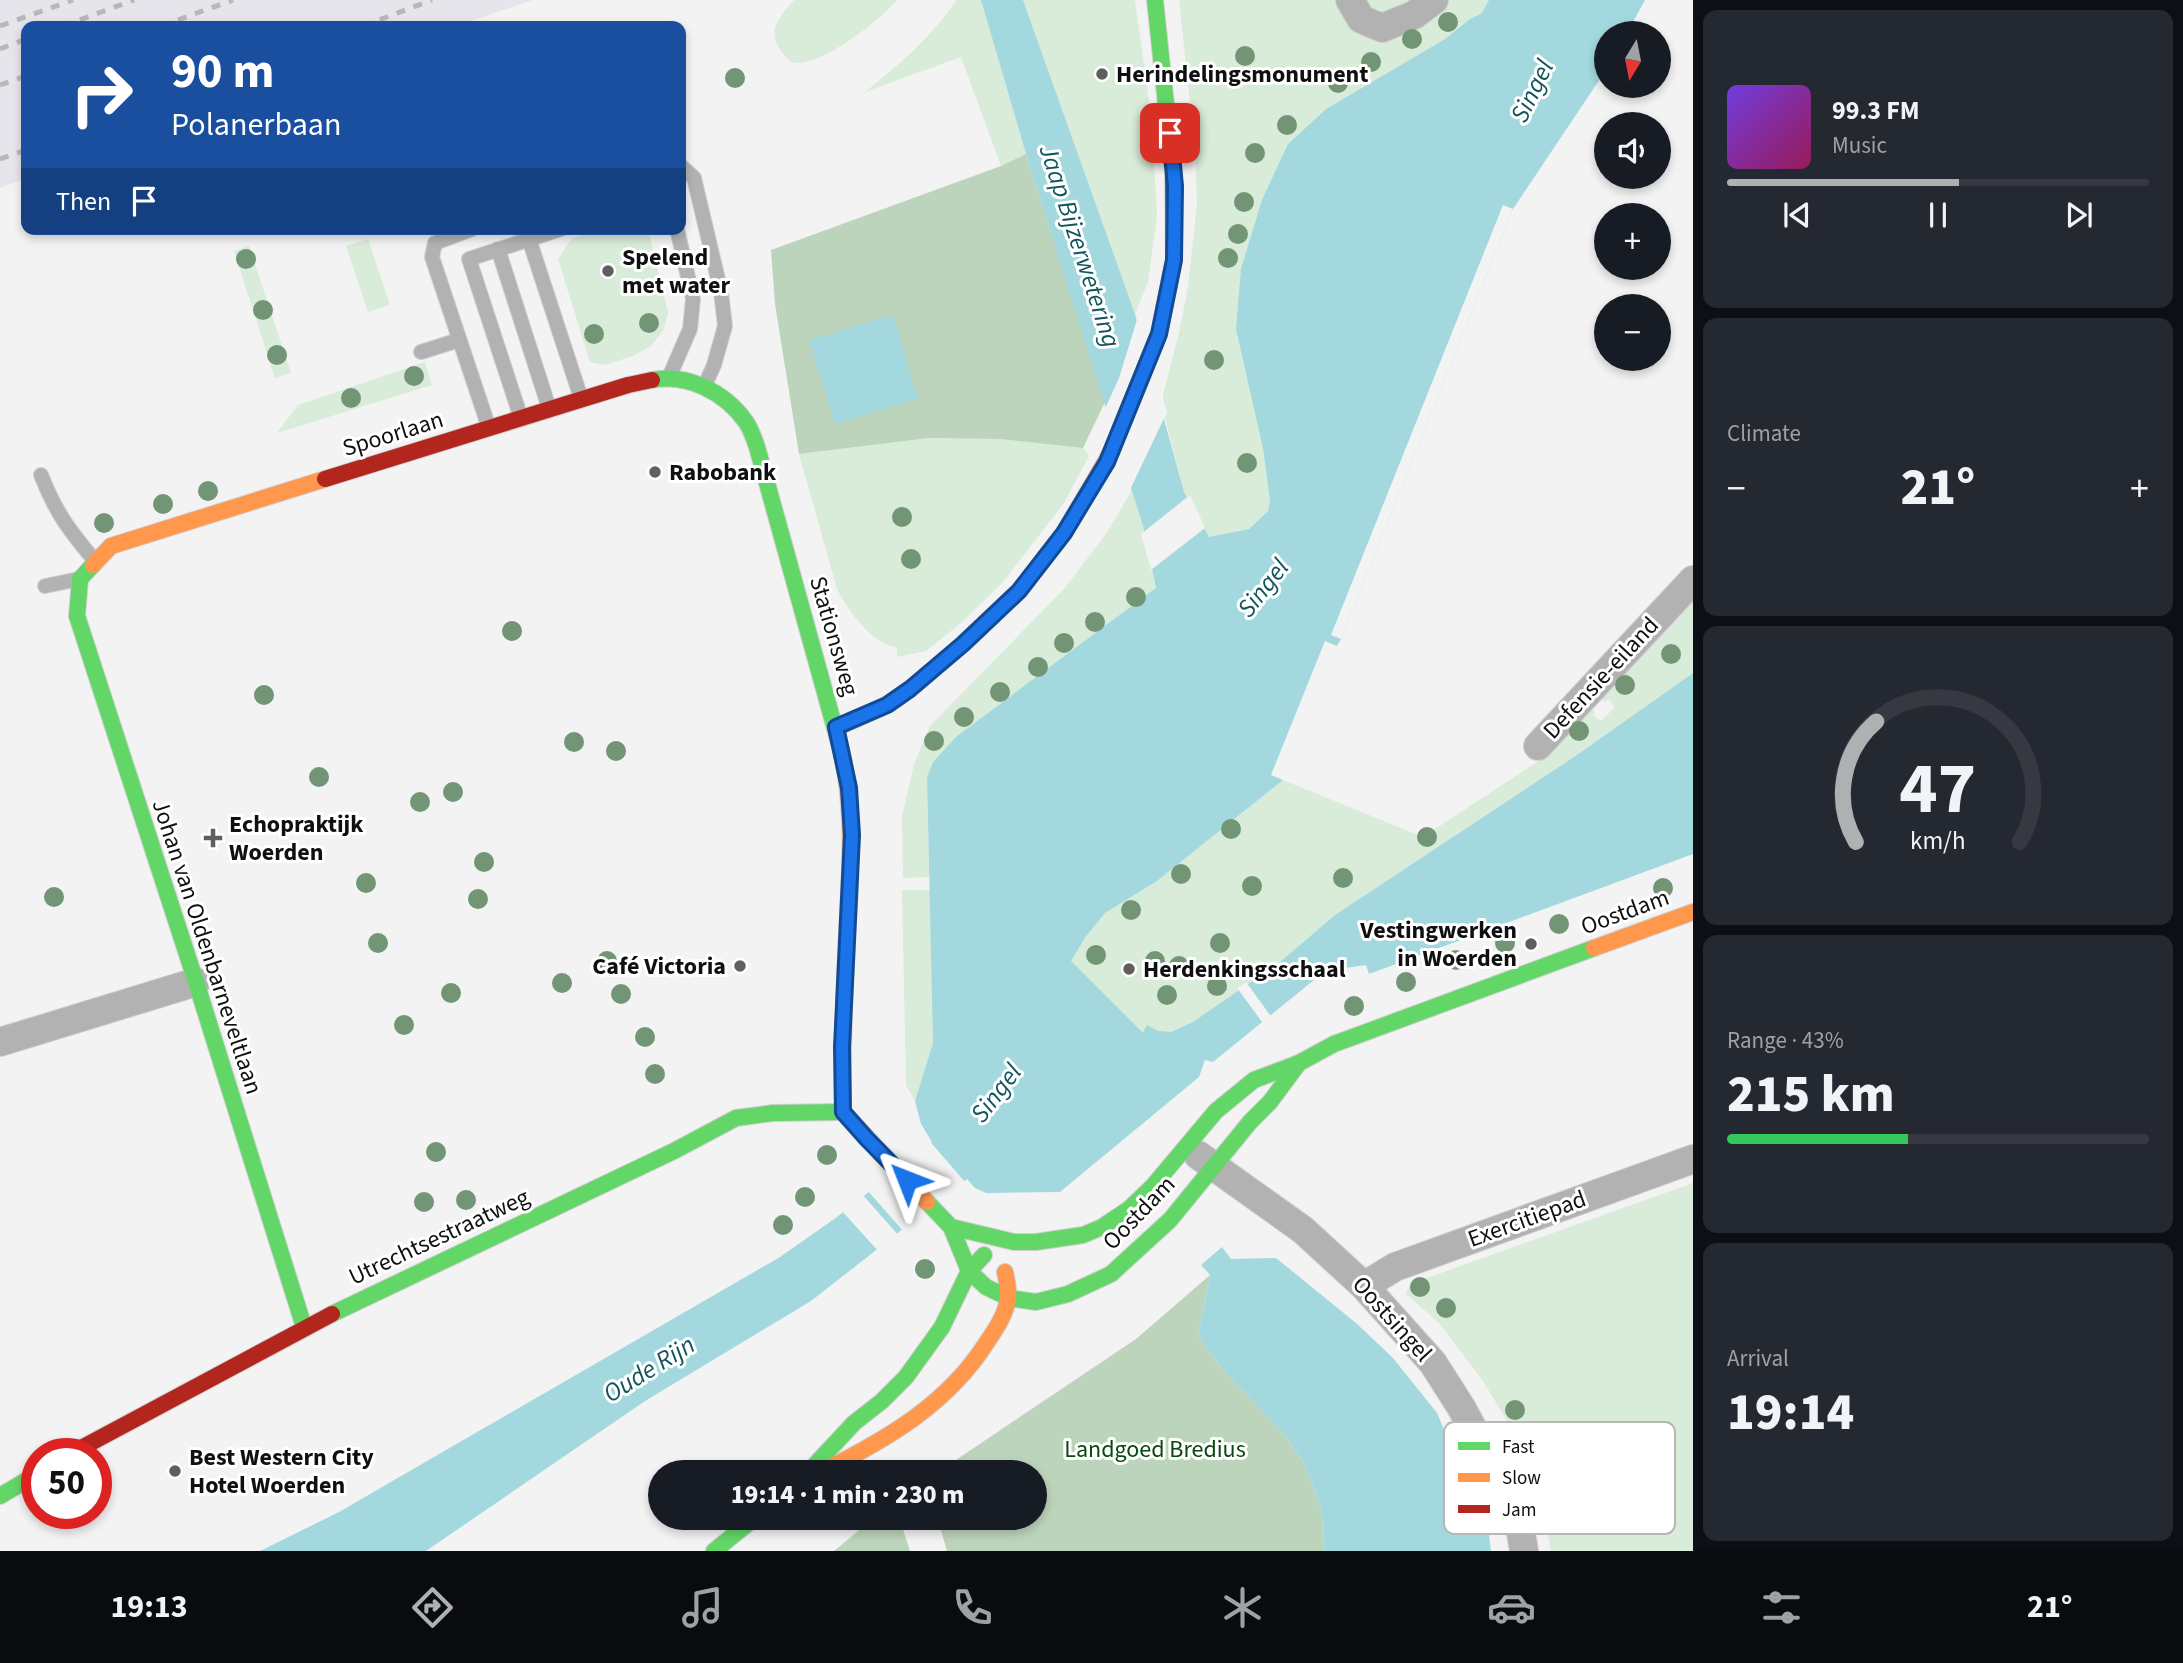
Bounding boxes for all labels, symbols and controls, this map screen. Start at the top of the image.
north arrow [1594,21,1671,98]
map controls [1594,21,1671,371]
text: 90 m [171,37,275,107]
icon: right [56,49,147,140]
water label: Singel [1501,53,1563,129]
place label: Herindelingsmonument [1116,57,1369,92]
marker: Herindelingsmonument [1094,66,1110,82]
text: 99.3 FM [1832,92,1920,129]
text: Polanerbaan [171,102,341,148]
pin [1140,103,1200,163]
button: sound [1594,112,1671,189]
icon: arrive [1151,114,1189,152]
text: Music [1832,129,1887,162]
water label: Jaap Bijzerwetering [1029,139,1130,352]
icon: arrive [125,182,163,220]
text: Then [56,183,111,220]
icon: previous [1778,196,1816,234]
icon: pause [1919,196,1957,234]
icon: next [2060,196,2098,234]
button: + [1594,203,1671,280]
place label: Spelend met water [622,240,731,303]
marker: Spelend met water [600,263,616,279]
button: − [1594,294,1671,371]
street label: Spoorlaan [338,402,448,466]
text: Climate [1727,417,1801,450]
text: 21° [1901,451,1975,525]
place label: Rabobank [669,455,777,490]
text: − [1727,462,1746,516]
text: + [2130,462,2149,516]
marker: Rabobank [647,464,663,480]
water label: Singel [1228,550,1298,625]
street label: Stationsweg [800,572,868,700]
street label: Defensie-eiland [1535,609,1667,747]
text: 47 [1900,737,1976,841]
street label: Johan van Oldenbarneveltlaan [143,795,271,1099]
place label: Echopraktijk Woerden [229,807,364,870]
text: km/h [1910,822,1966,858]
marker: Echopraktijk Woerden [203,828,223,848]
street label: Oostdam [1576,880,1674,944]
place label: Vestingwerken in Woerden [1359,913,1517,976]
marker: Vestingwerken in Woerden [1523,936,1539,952]
place label: Café Victoria [592,949,726,984]
place label: Herdenkingsschaal [1143,952,1346,987]
marker: Café Victoria [732,958,748,974]
marker: Herdenkingsschaal [1121,961,1137,977]
text: Range · 43% [1727,1024,1844,1057]
water label: Singel [961,1055,1031,1130]
text: 215 km [1727,1058,1895,1132]
position arrow [870,1143,944,1217]
street label: Oostdam [1095,1168,1183,1258]
street label: Utrechtsestraatweg [343,1180,535,1294]
street label: Exercitiepad [1463,1181,1591,1257]
street label: Oostsingel [1344,1268,1440,1370]
water label: Oude Rijn [596,1326,702,1412]
text: Arrival [1727,1342,1789,1375]
text: 19:14 [1727,1376,1854,1450]
legend [1444,1422,1675,1534]
park label: Landgoed Bredius [1064,1432,1246,1467]
text: Fast [1502,1434,1535,1461]
speed limit sign: 50 [21,1438,112,1529]
place label: Best Western City Hotel Woerden [189,1440,374,1503]
marker: Best Western City Hotel Woerden [167,1463,183,1479]
text: Slow [1502,1465,1541,1492]
text: 19:14 · 1 min · 230 m [731,1476,964,1513]
text: Jam [1502,1497,1536,1524]
icon: directions [408,1583,457,1632]
icon: music [678,1583,727,1632]
icon: phone [948,1583,997,1632]
icon: climate [1218,1583,1267,1632]
icon: car [1487,1583,1536,1632]
icon: filters [1757,1583,1806,1632]
text: 19:13 [110,1584,188,1630]
text: 21° [2027,1584,2073,1630]

